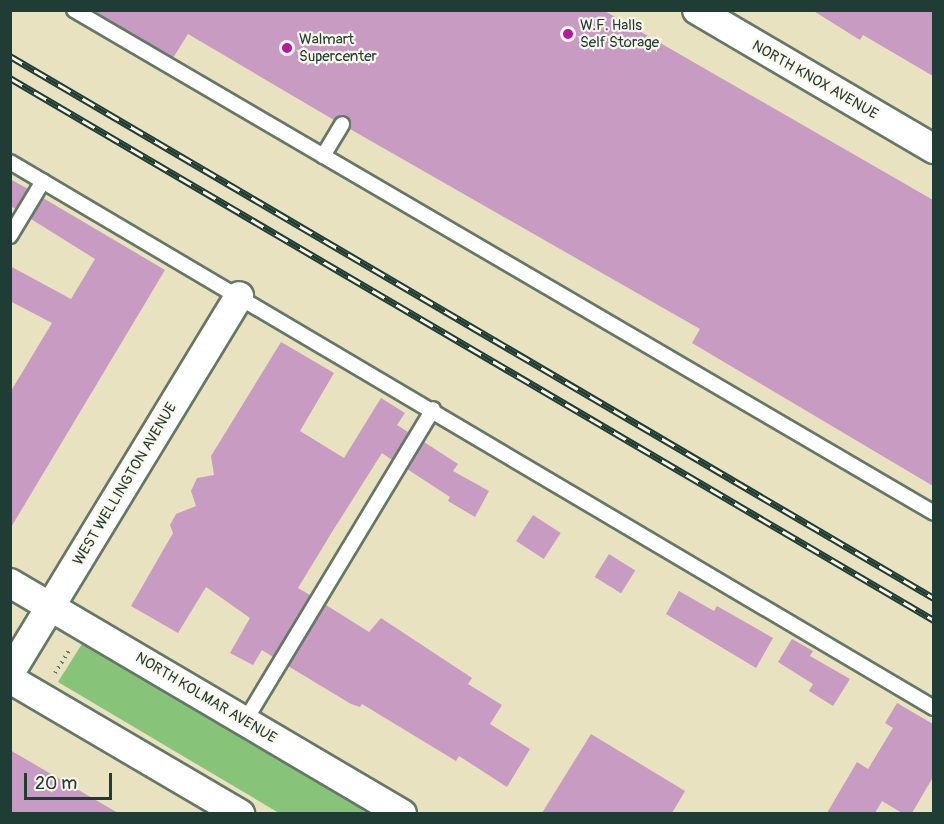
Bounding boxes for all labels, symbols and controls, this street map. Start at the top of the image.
place label: W.F. Halls Self Storage [580,16,659,51]
marker: W.F. Halls Self Storage [561,27,575,41]
place label: Walmart Supercenter [299,30,377,65]
street label: NORTH KNOX AVENUE [749,37,881,123]
marker: Walmart Supercenter [280,41,294,55]
street label: WEST WELLINGTON AVENUE [69,399,181,569]
street label: NORTH KOLMAR AVENUE [132,649,280,747]
scale bar [27,761,116,799]
text: 20 m [35,772,77,795]

